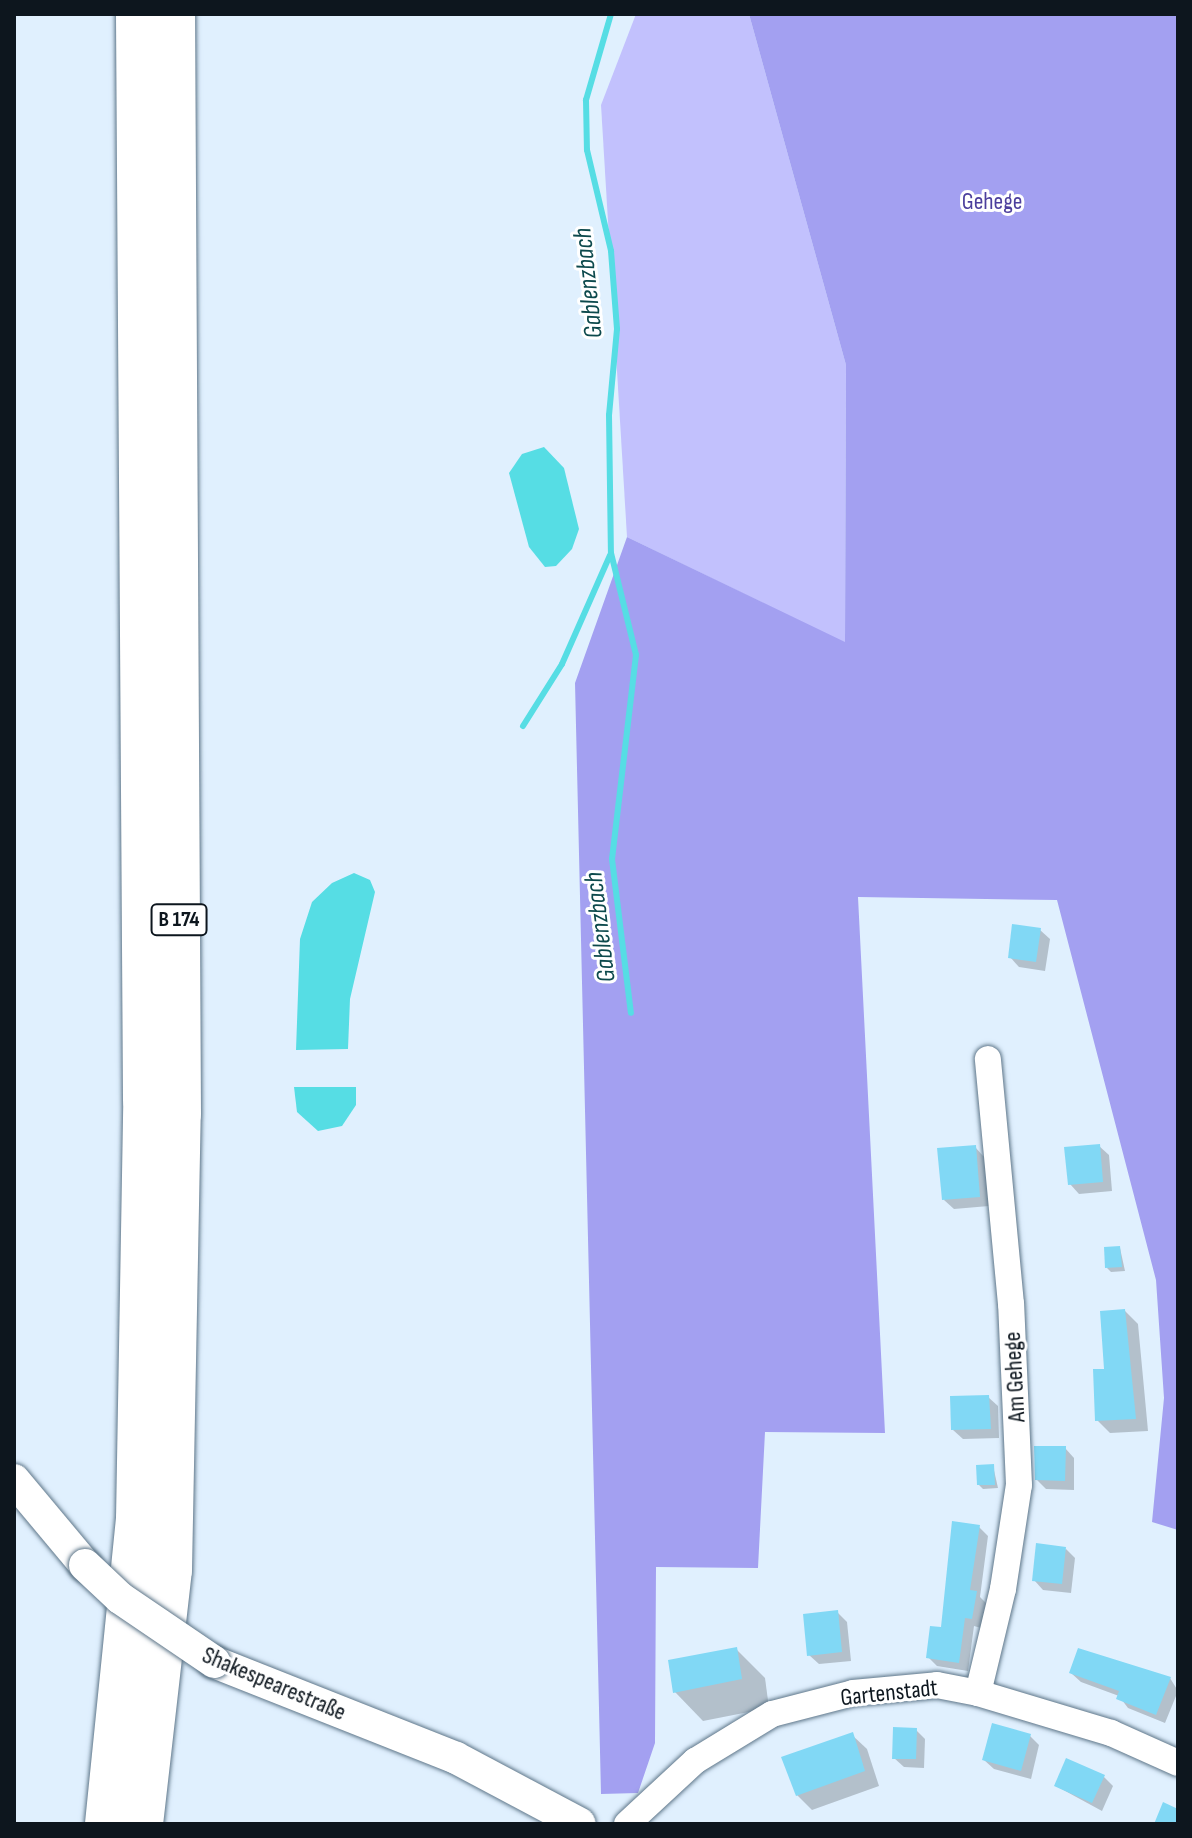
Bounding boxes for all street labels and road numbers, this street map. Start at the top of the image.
road number: B 174 [149,902,209,938]
street label: Am Gehege [998,1331,1032,1423]
street label: Shakespearestraße [198,1641,350,1727]
street label: Gartenstadt [839,1674,939,1712]

